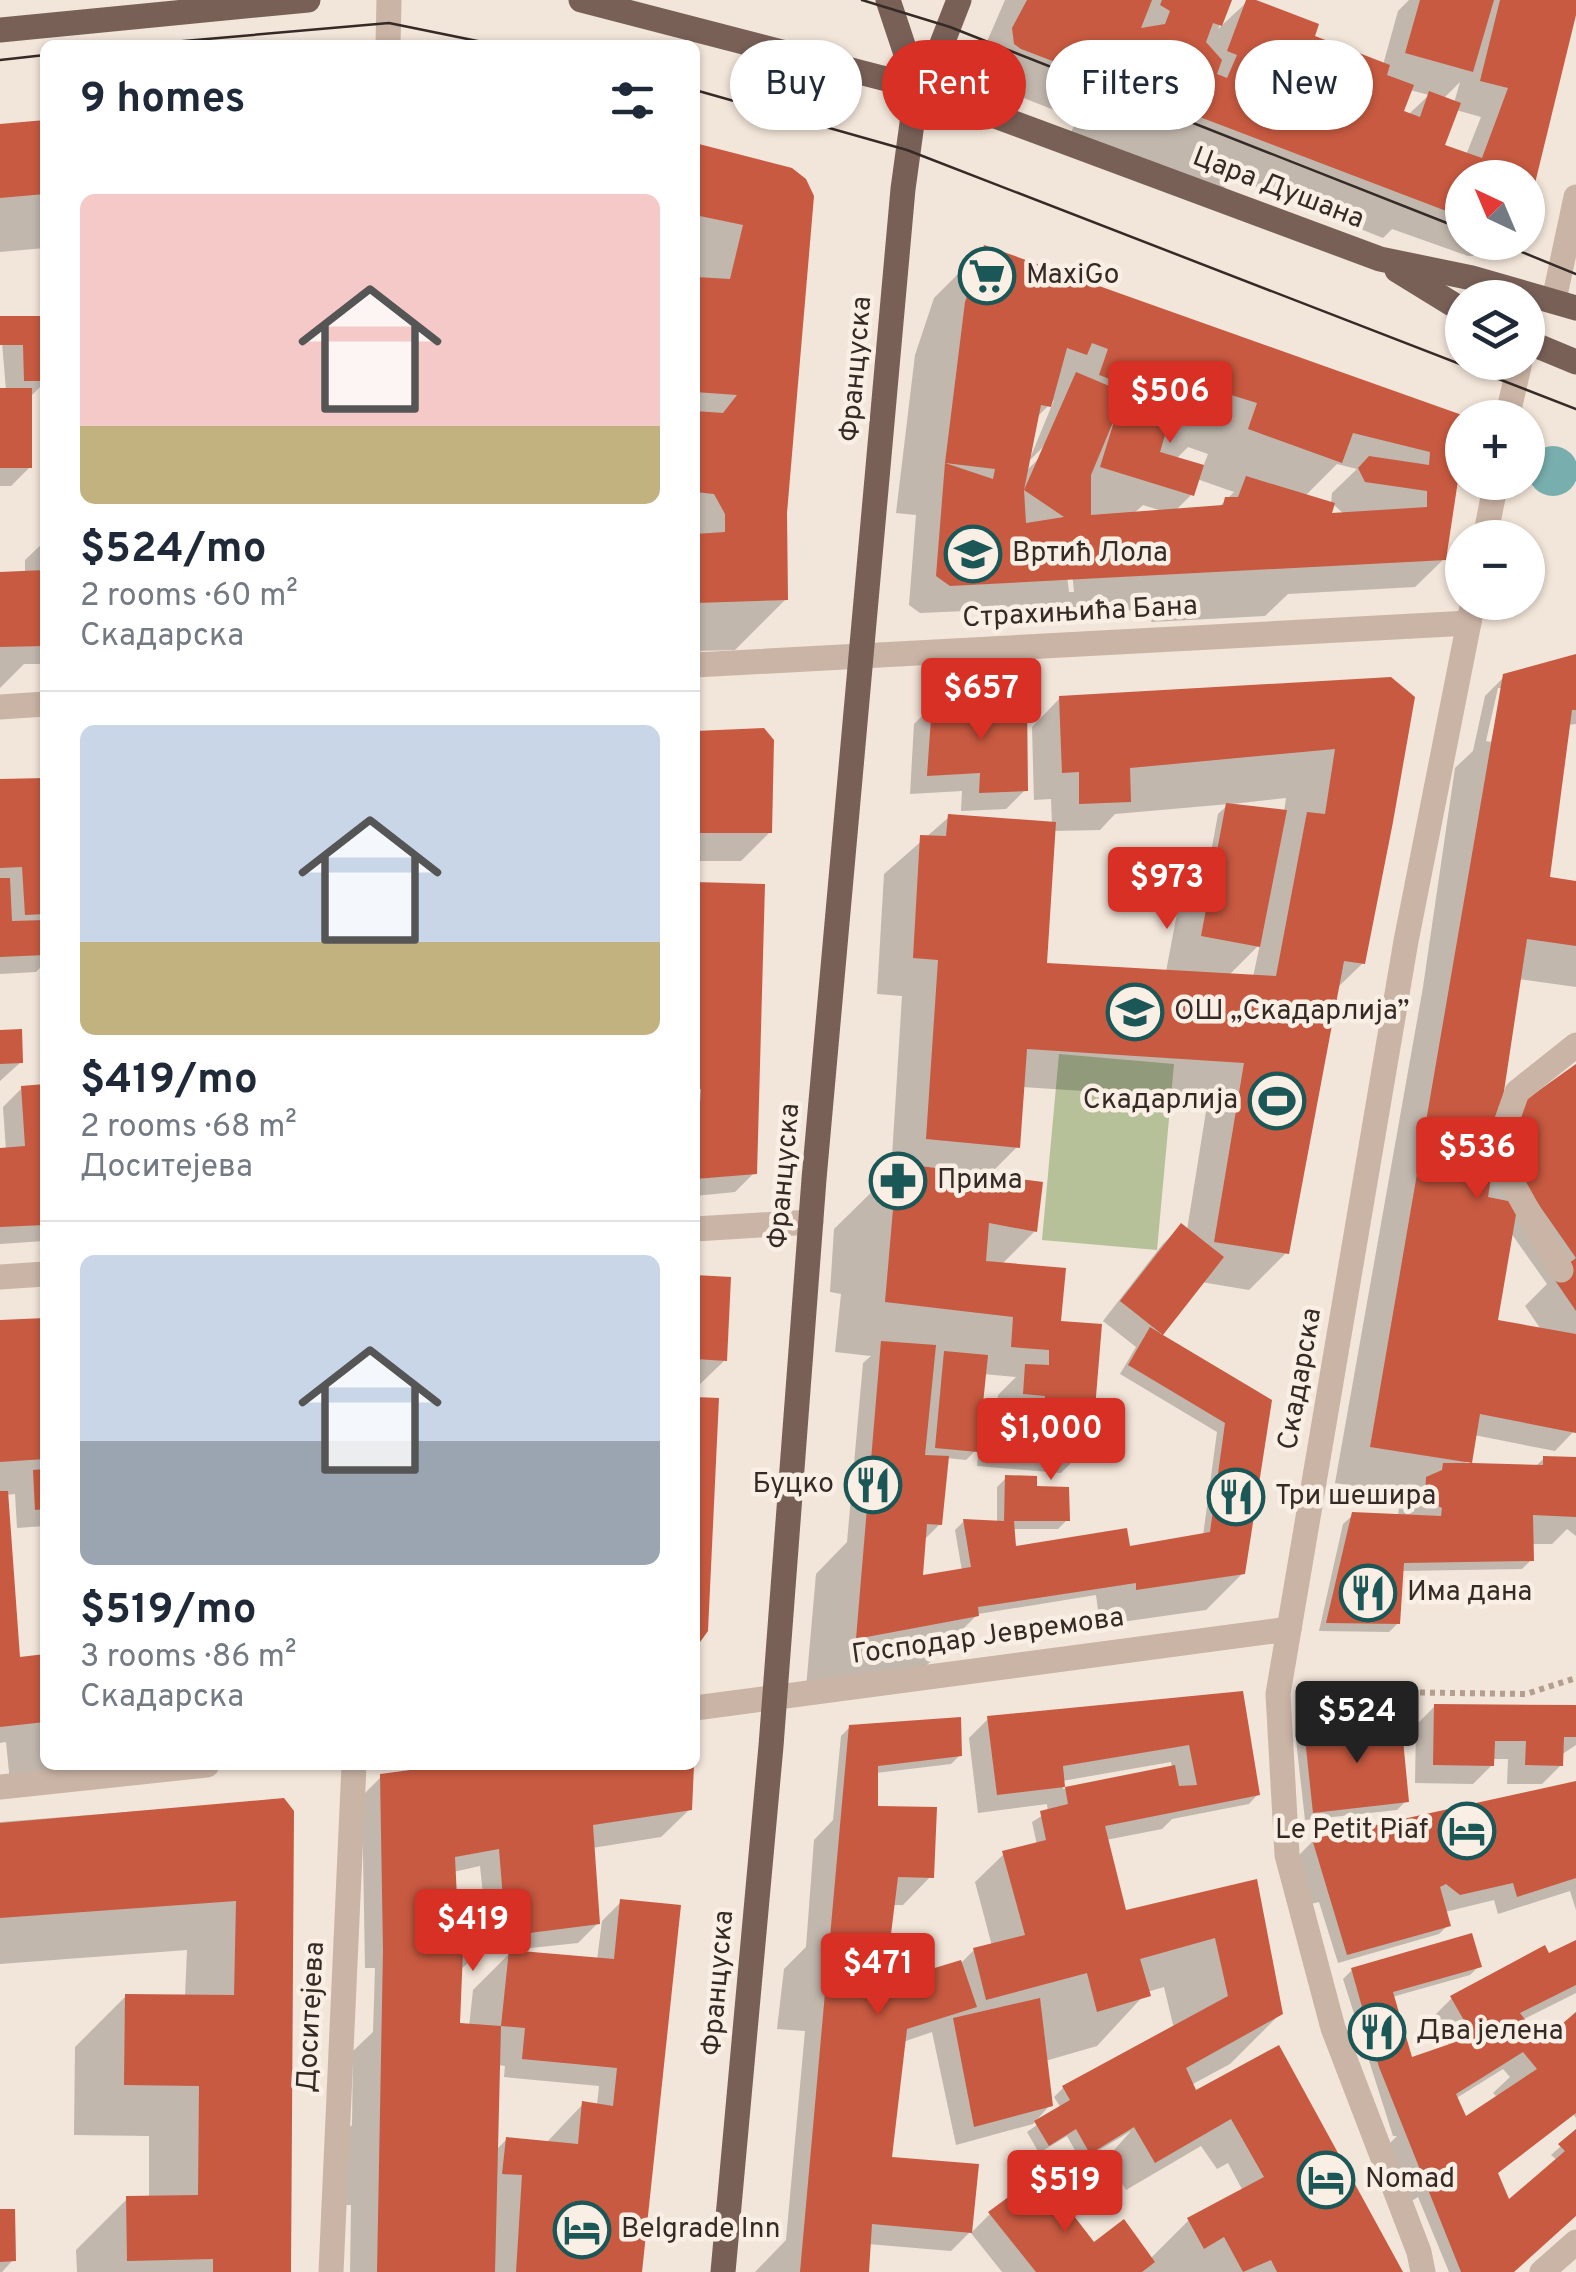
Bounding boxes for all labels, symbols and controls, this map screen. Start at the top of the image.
chip: Buy [730,40,862,130]
chip: Rent [882,40,1026,130]
chip: Filters [1046,40,1215,130]
chip: New [1235,40,1373,130]
icon: filters [605,73,660,128]
text: 9 homes [80,74,245,127]
street label: Цара Душана [1187,140,1369,238]
north arrow [1445,160,1545,260]
map controls [1445,160,1545,620]
supermarket icon: MaxiGo [957,246,1017,306]
place label: MaxiGo [1026,258,1119,294]
icon: home [280,259,460,439]
button: layers [1445,280,1545,380]
street label: Француска [833,295,881,443]
pin: $506 [1111,361,1229,446]
text: $506 [1130,373,1210,413]
button: + [1445,400,1545,500]
button: − [1445,520,1545,620]
text: $524/mo [80,524,267,577]
school or university icon: Вртић Лола [943,524,1003,584]
place label: Вртић Лола [1012,536,1168,572]
text: 2 rooms · 60 m² [80,577,298,617]
street label: Страхињића Бана [962,589,1198,637]
text: Скадарска [80,617,244,657]
pin: $657 [922,658,1040,743]
text: $657 [943,670,1019,710]
icon: home [280,790,460,970]
pin: $973 [1108,847,1226,932]
text: $973 [1130,859,1204,899]
school or university icon: ОШ „Скадарлија” [1105,982,1165,1042]
place label: ОШ „Скадарлија” [1174,994,1409,1030]
text: $419/mo [80,1055,258,1108]
sports icon: Скадарлија [1247,1071,1307,1131]
place label: Скадарлија [1083,1083,1238,1119]
street label: Француска [761,1102,809,1250]
text: 2 rooms · 68 m² [80,1108,297,1148]
pin: $536 [1418,1117,1536,1202]
text: $536 [1438,1129,1516,1169]
text: Доситејева [80,1148,253,1188]
pharmacy icon: Прима [868,1151,928,1211]
place label: Прима [937,1163,1023,1199]
street label: Скадарска [1271,1305,1331,1453]
icon: home [280,1320,460,1500]
pin: $1,000 [970,1398,1132,1483]
text: $1,000 [999,1410,1103,1450]
restaurant icon: Буцко [843,1455,903,1515]
place label: Буцко [753,1467,834,1503]
restaurant icon: Три шешира [1206,1467,1266,1527]
place label: Три шешира [1275,1479,1436,1515]
restaurant icon: Има дана [1338,1563,1398,1623]
place label: Има дана [1407,1575,1532,1611]
text: $519/mo [80,1585,256,1638]
street label: Господар Јевремова [850,1600,1126,1674]
text: 3 rooms · 86 m² [80,1638,297,1678]
text: Скадарска [80,1678,244,1718]
pin: $524 [1298,1681,1416,1766]
text: $524 [1317,1693,1397,1733]
hotel icon: Le Petit Piaf [1437,1801,1497,1861]
place label: Le Petit Piaf [1275,1813,1428,1849]
pin: $419 [414,1889,532,1974]
text: $419 [437,1901,509,1941]
street label: Француска [695,1909,743,2057]
pin: $471 [819,1933,937,2018]
street label: Доситејева [290,1941,334,2093]
text: $471 [843,1945,913,1985]
restaurant icon: Два јелена [1347,2002,1407,2062]
place label: Два јелена [1416,2014,1563,2050]
pin: $519 [1006,2150,1124,2235]
hotel icon: Nomad [1296,2150,1356,2210]
text: $519 [1029,2162,1101,2202]
place label: Nomad [1365,2162,1455,2198]
hotel icon: Belgrade Inn [552,2200,612,2260]
place label: Belgrade Inn [621,2212,781,2248]

